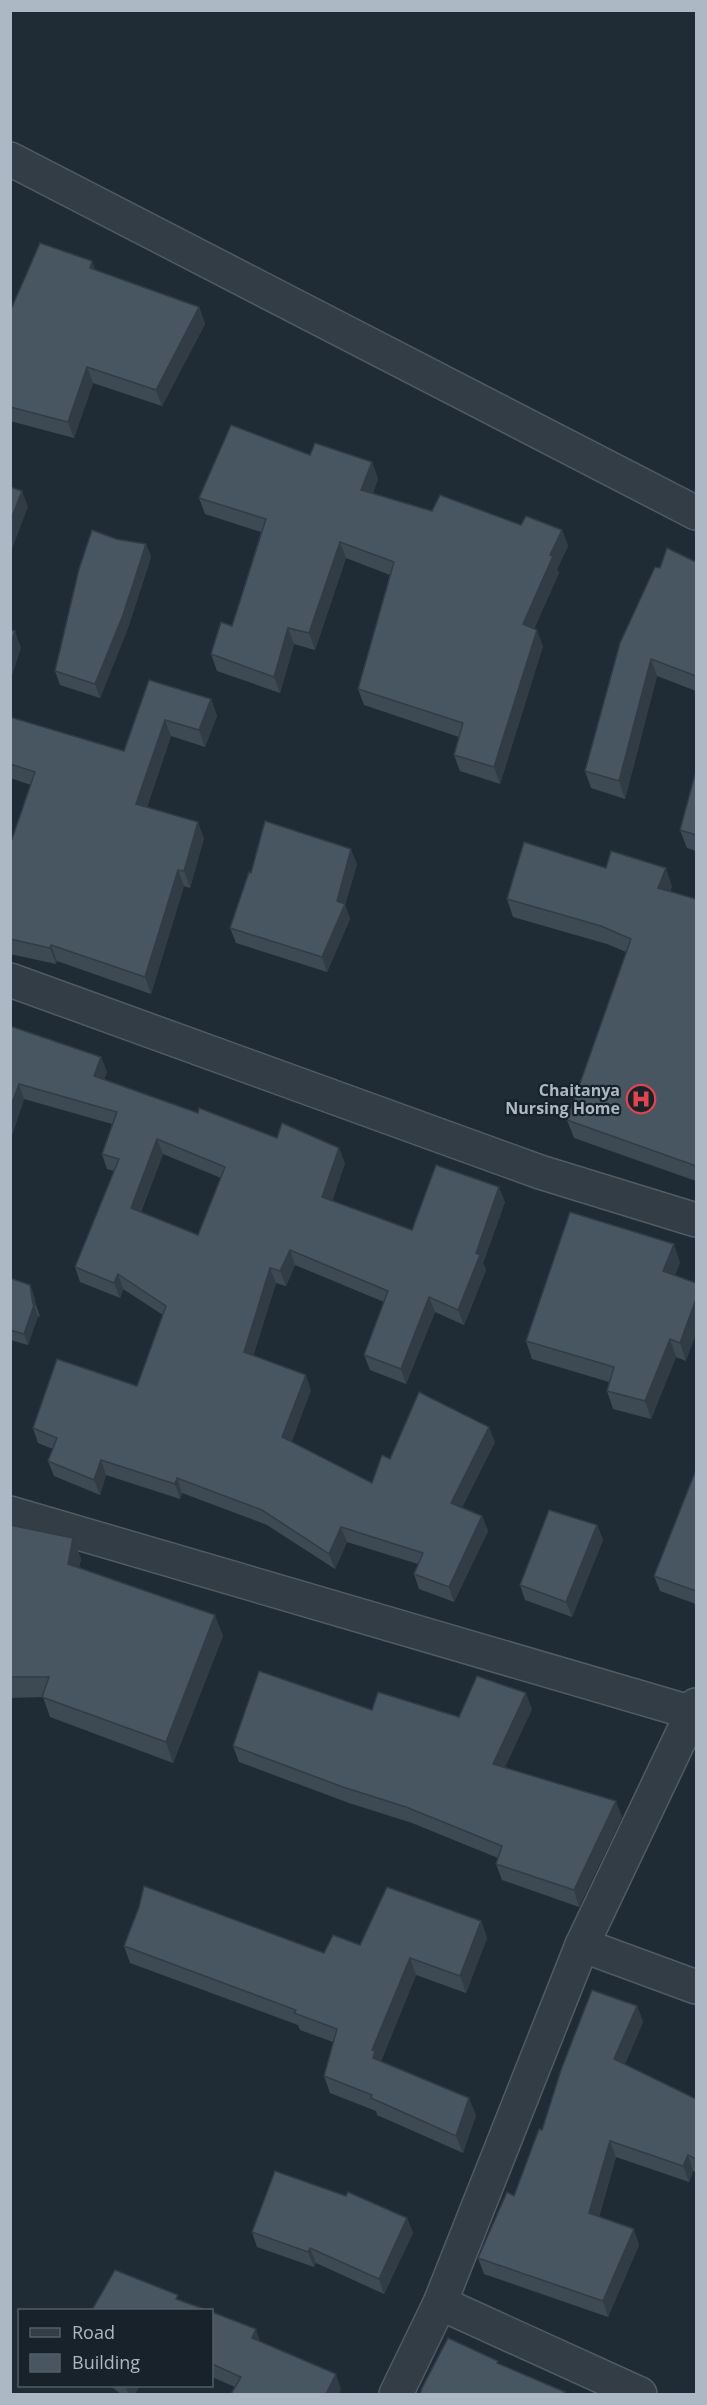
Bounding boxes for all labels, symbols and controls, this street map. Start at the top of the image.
place label: Chaitanya Nursing Home [505,1079,620,1119]
hospital icon: Chaitanya Nursing Home [625,1083,657,1115]
legend [18,2309,213,2387]
text: Road [72,2320,115,2344]
text: Building [72,2350,140,2374]

